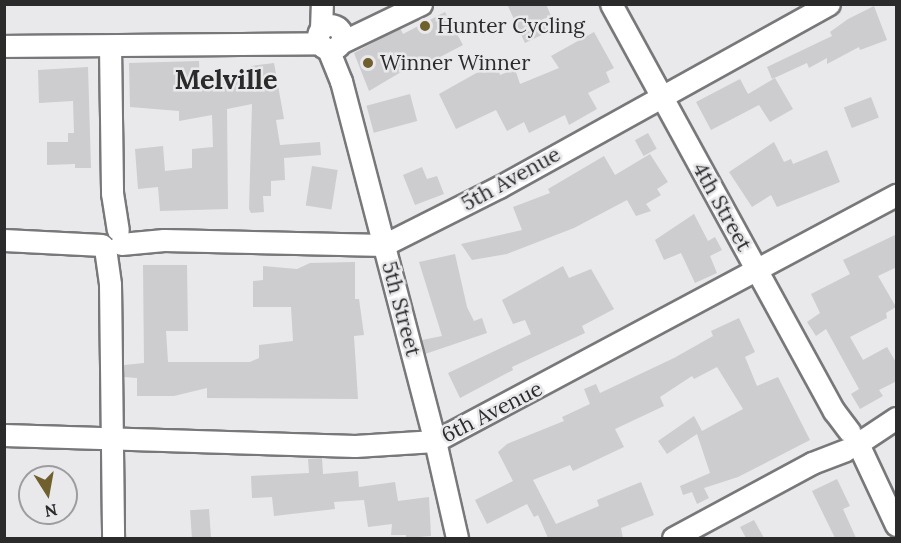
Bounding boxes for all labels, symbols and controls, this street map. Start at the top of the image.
place label: Hunter Cycling [437,13,585,39]
marker: Hunter Cycling [418,19,432,33]
place label: Winner Winner [380,50,530,76]
marker: Winner Winner [361,56,375,70]
district label: Melville [174,64,278,96]
street label: 5th Avenue [457,142,565,216]
street label: 4th Street [687,158,757,256]
street label: 5th Street [376,259,426,359]
street label: 6th Avenue [437,376,547,448]
north arrow [18,465,78,525]
text: N [43,500,59,522]

